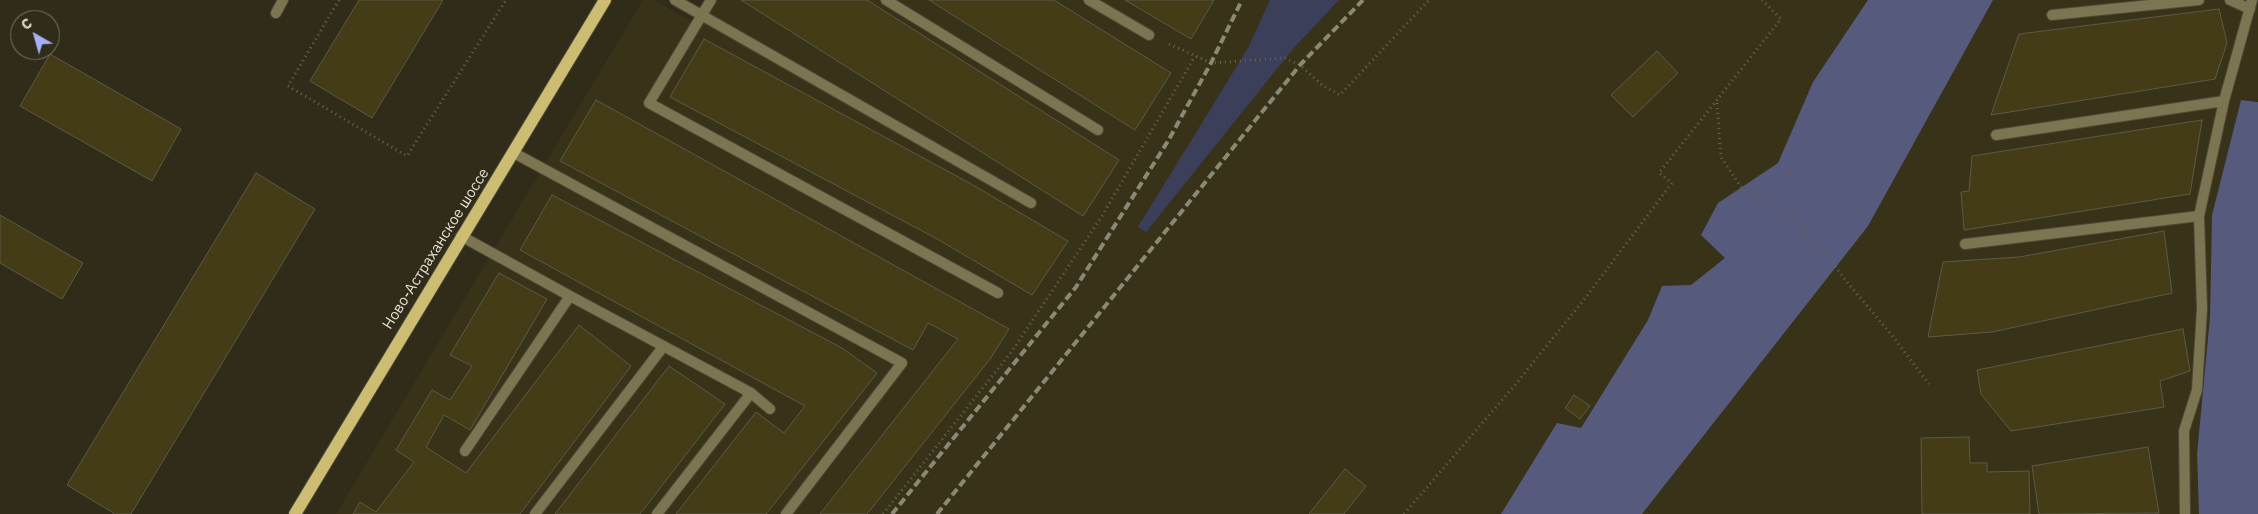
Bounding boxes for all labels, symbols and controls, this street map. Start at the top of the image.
north arrow [10,10,60,60]
text: С [17,14,36,34]
street label: Ново-Астраханское шоссе [379,165,493,333]

